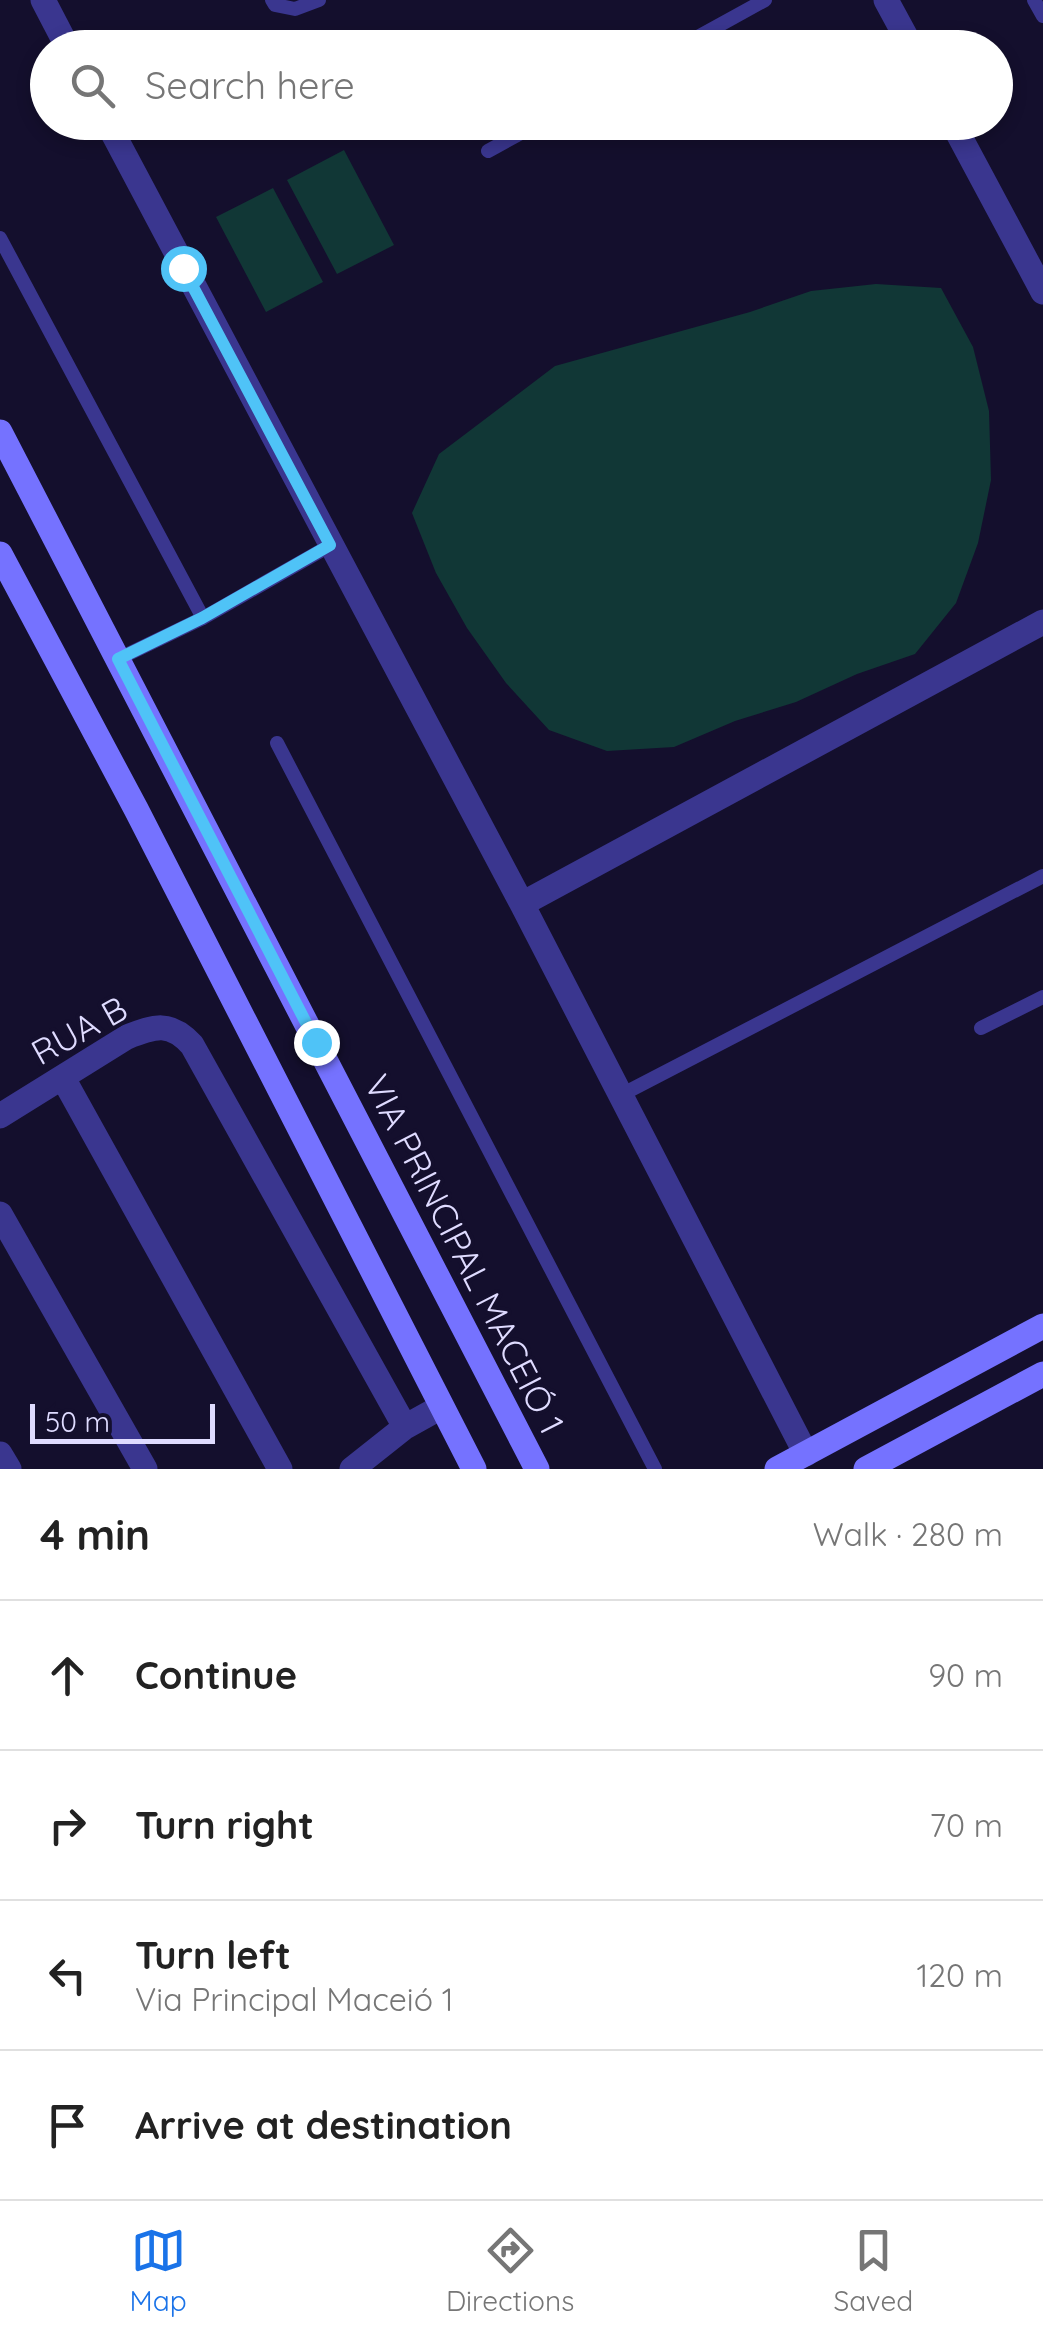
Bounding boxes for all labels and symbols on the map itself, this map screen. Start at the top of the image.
route start [161,246,207,292]
street label: RUA B [23,986,135,1074]
route end [294,1020,340,1066]
street label: VIA PRINCIPAL MACEIÓ 1 [355,1067,575,1441]
scale bar [30,1399,215,1444]

